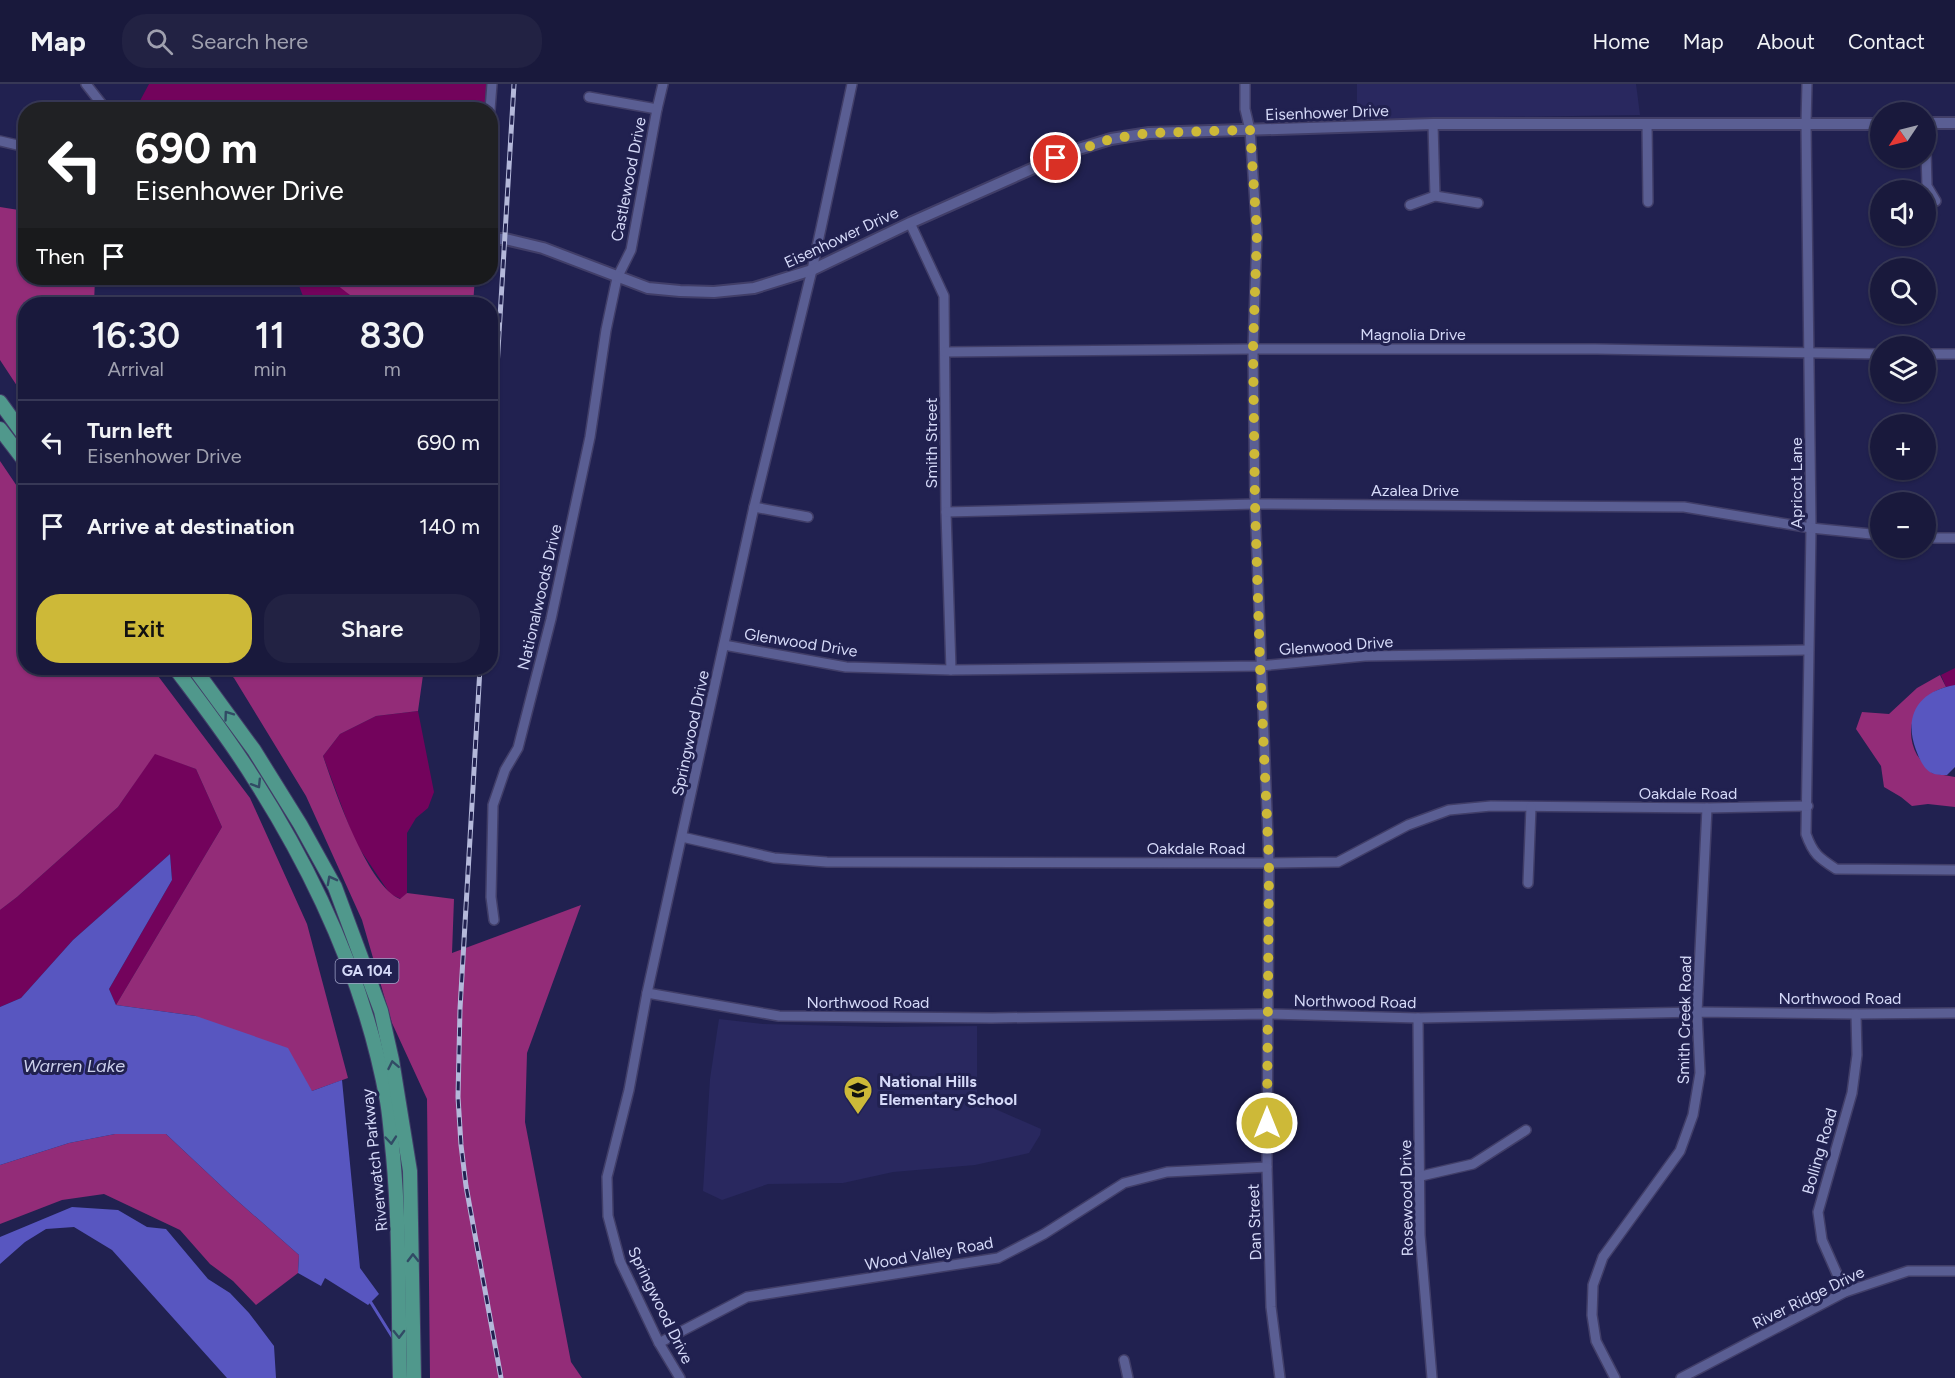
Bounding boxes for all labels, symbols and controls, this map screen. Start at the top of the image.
search box [122,14,542,68]
text: Map [30,24,86,58]
icon: search [143,25,176,58]
text: Search here [191,28,308,55]
text: Home [1593,29,1650,54]
text: Map [1683,29,1724,54]
text: About [1757,29,1815,54]
text: Contact [1848,29,1925,54]
street label: Eisenhower Drive [1265,101,1389,124]
north arrow [1870,102,1936,168]
map controls [1870,102,1936,558]
street label: Castlewood Drive [607,115,650,243]
text: 690 m [135,123,258,174]
icon: left [36,126,114,204]
pin [1030,132,1081,183]
icon: arrive [1039,141,1072,174]
text: Eisenhower Drive [135,174,344,207]
button: sound [1870,180,1936,246]
street label: Eisenhower Drive [781,203,902,272]
icon: arrive [97,240,130,273]
text: Then [36,243,85,270]
button: search [1870,258,1936,324]
text: 16:30 [91,314,180,357]
text: 11 [255,314,285,357]
text: 830 [360,314,425,357]
street label: Magnolia Drive [1360,325,1466,344]
button: layers [1870,336,1936,402]
text: Arrival [108,357,164,381]
text: min [254,357,286,381]
text: m [384,357,401,381]
street label: Smith Street [922,398,941,488]
button: + [1870,414,1936,480]
text: Turn left [87,417,173,444]
icon: left [36,426,69,459]
text: 690 m [417,429,480,456]
street label: Apricot Lane [1787,437,1806,529]
text: Eisenhower Drive [87,444,242,468]
street label: Azalea Drive [1371,481,1459,500]
button: − [1870,492,1936,558]
icon: arrive [36,510,69,543]
text: Arrive at destination [87,513,295,540]
text: 140 m [419,513,480,540]
street label: Nationalwoods Drive [513,522,566,672]
button: Exit [36,594,252,663]
button: Share [264,594,480,663]
street label: Glenwood Drive [743,624,859,661]
street label: Glenwood Drive [1278,632,1394,659]
street label: Springwood Drive [668,668,713,798]
one-way arrow [224,710,235,721]
one-way arrow [250,778,262,788]
street label: Oakdale Road [1639,784,1737,803]
street label: Oakdale Road [1147,839,1245,858]
one-way arrow [327,876,338,887]
street label: Smith Creek Road [1674,955,1695,1085]
road number: GA 104 [336,959,398,983]
street label: Northwood Road [1778,989,1902,1008]
street label: Northwood Road [1293,991,1417,1012]
street label: Northwood Road [806,993,930,1012]
water label: Warren Lake [23,1055,125,1077]
one-way arrow [387,1060,400,1070]
place label: National Hills Elementary School [879,1072,1017,1109]
school or university icon: National Hills Elementary School [842,1074,874,1116]
street label: Riverwatch Parkway [357,1087,391,1232]
position arrow [1235,1091,1299,1155]
street label: Bolling Road [1798,1106,1841,1196]
one-way arrow [384,1135,397,1144]
street label: Rosewood Drive [1396,1139,1417,1256]
street label: Dan Street [1244,1183,1265,1261]
street label: Wood Valley Road [863,1233,995,1274]
street label: Springwood Drive [624,1244,697,1367]
one-way arrow [407,1254,419,1263]
street label: River Ridge Drive [1749,1262,1868,1333]
one-way arrow [393,1330,405,1339]

